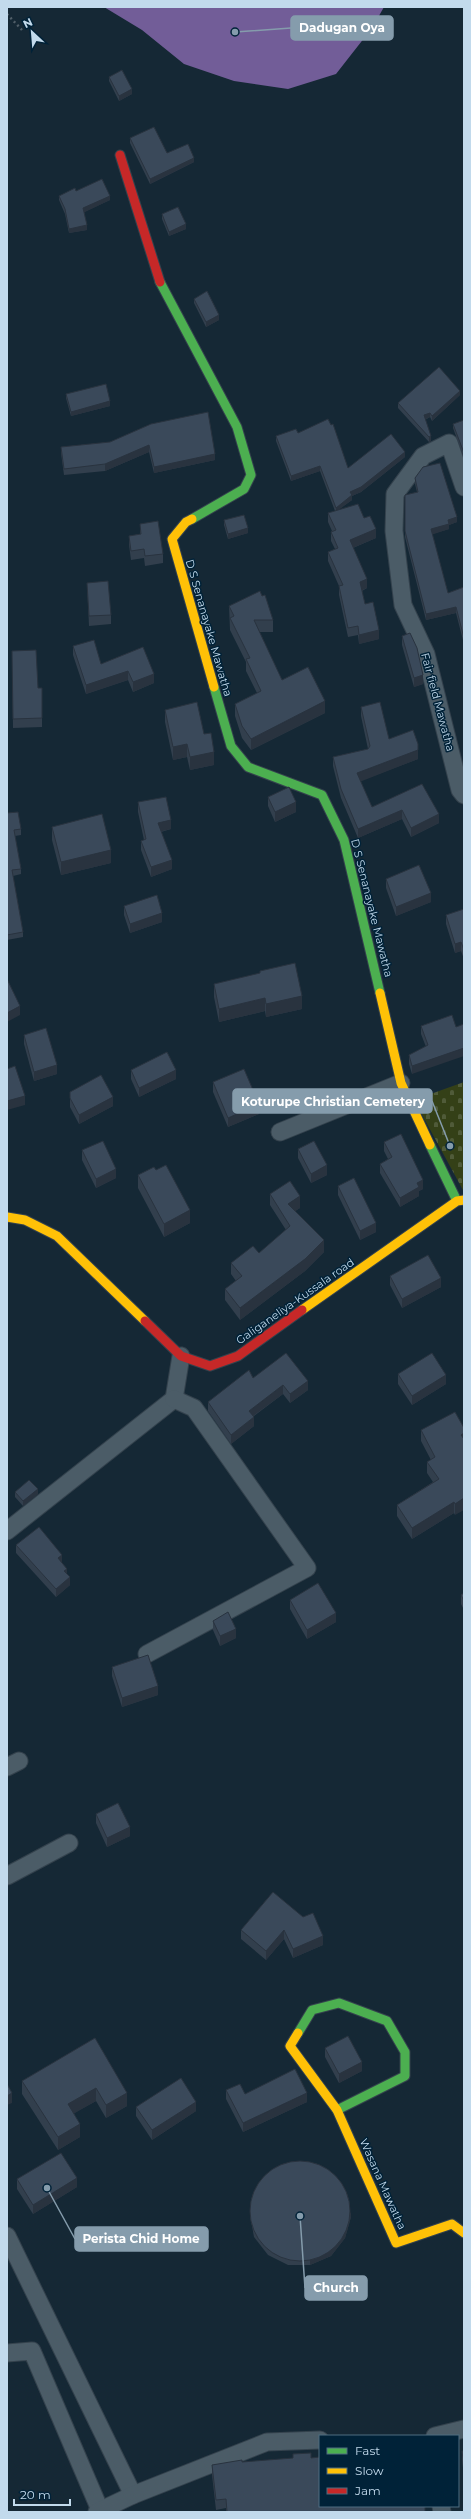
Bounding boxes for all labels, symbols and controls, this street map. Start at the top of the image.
north arrow [12,12,52,52]
text: N [21,15,35,31]
callout: Dadugan Oya [291,16,393,40]
text: Dadugan Oya [299,20,385,35]
street label: D S Senanayake Mawatha [183,558,235,698]
street label: Fair field Mawatha [418,651,458,753]
street label: D S Senanayake Mawatha [348,837,396,979]
callout: Koturupe Christian Cemetery [233,1089,432,1113]
text: Koturupe Christian Cemetery [241,1094,426,1109]
street label: Galiganeliya-Kussala road [233,1255,357,1347]
street label: Wasana Mawatha [357,2136,409,2232]
callout: Perista Chid Home [75,2227,208,2251]
text: Perista Chid Home [82,2231,200,2246]
callout: Church [305,2276,367,2300]
text: Church [313,2280,359,2295]
legend [319,2435,459,2507]
text: Fast [355,2443,380,2458]
text: Slow [355,2463,384,2478]
scale bar [14,2481,70,2507]
text: Jam [354,2483,381,2498]
text: 20 m [20,2487,51,2502]

